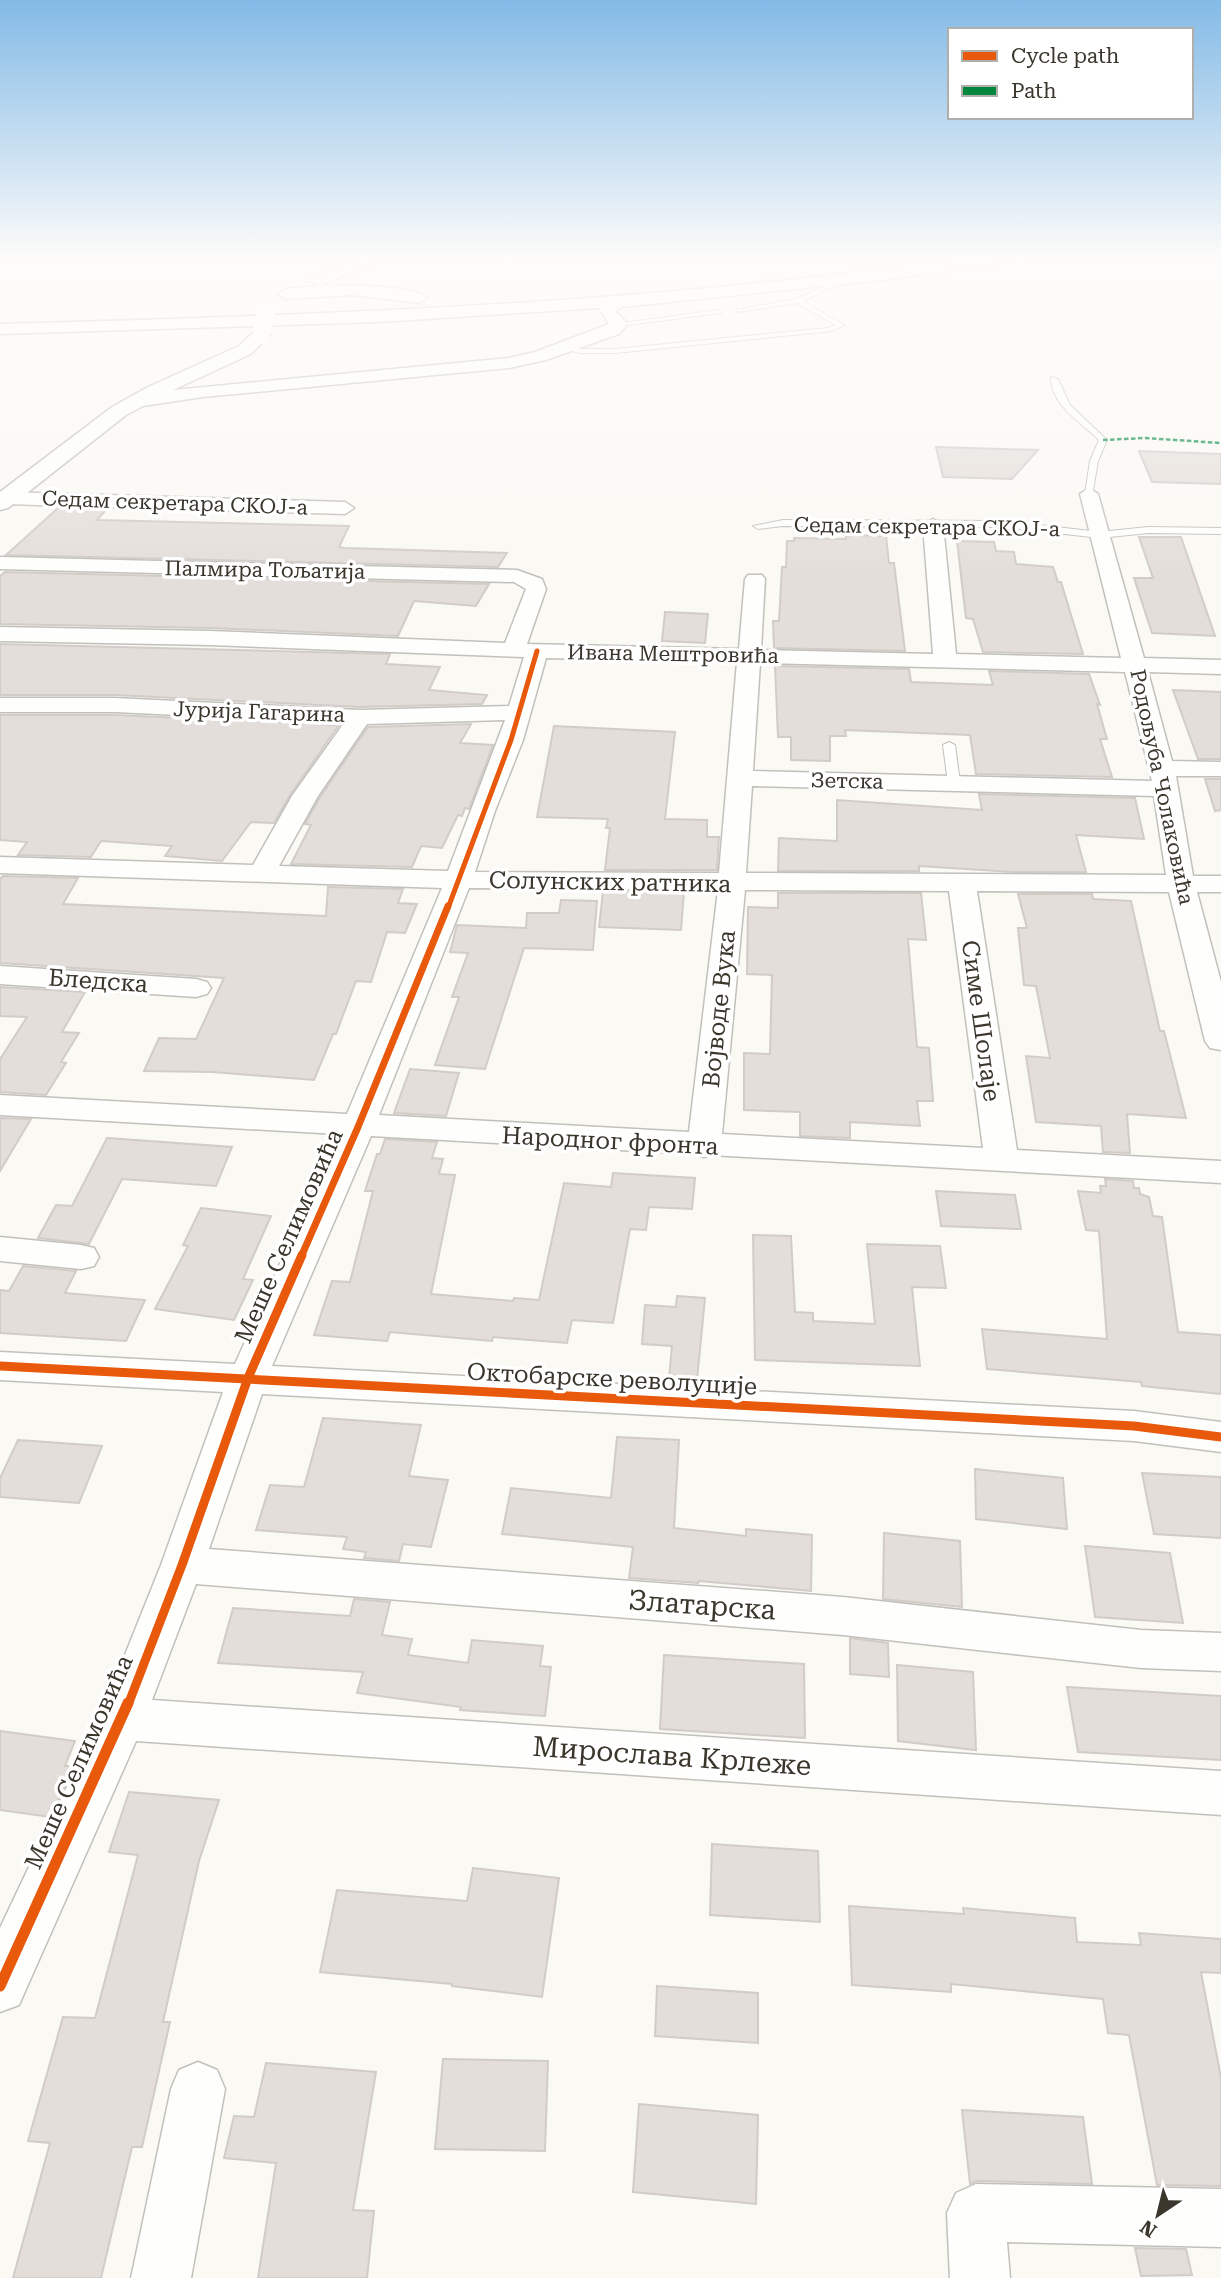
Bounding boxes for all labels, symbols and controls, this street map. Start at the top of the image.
legend [948,28,1193,119]
text: Cycle path [1011,44,1120,68]
text: Path [1011,79,1057,103]
street label: Седам секретара СКОЈ-а [42,486,309,520]
street label: Седам секретара СКОЈ-а [794,513,1061,541]
street label: Палмира Тољатија [164,556,366,584]
street label: Ивана Мештровића [567,640,780,668]
street label: Родољуба Чолаковића [1125,667,1199,908]
street label: Јурија Гагарина [173,697,346,727]
street label: Зетска [810,768,884,794]
street label: Солунских ратника [489,866,731,898]
street label: Војводе Вука [697,929,741,1089]
street label: Симе Шолаје [956,939,1006,1103]
street label: Бледска [47,964,149,998]
street label: Народног фронта [501,1121,719,1161]
street label: Меше Селимовића [229,1125,349,1347]
street label: Октобарске револуције [466,1357,758,1401]
street label: Златарска [627,1583,777,1627]
street label: Меше Селимовића [19,1651,139,1873]
street label: Мирослава Крлеже [532,1730,812,1782]
north arrow [1123,2180,1193,2250]
text: N [1136,2215,1161,2242]

